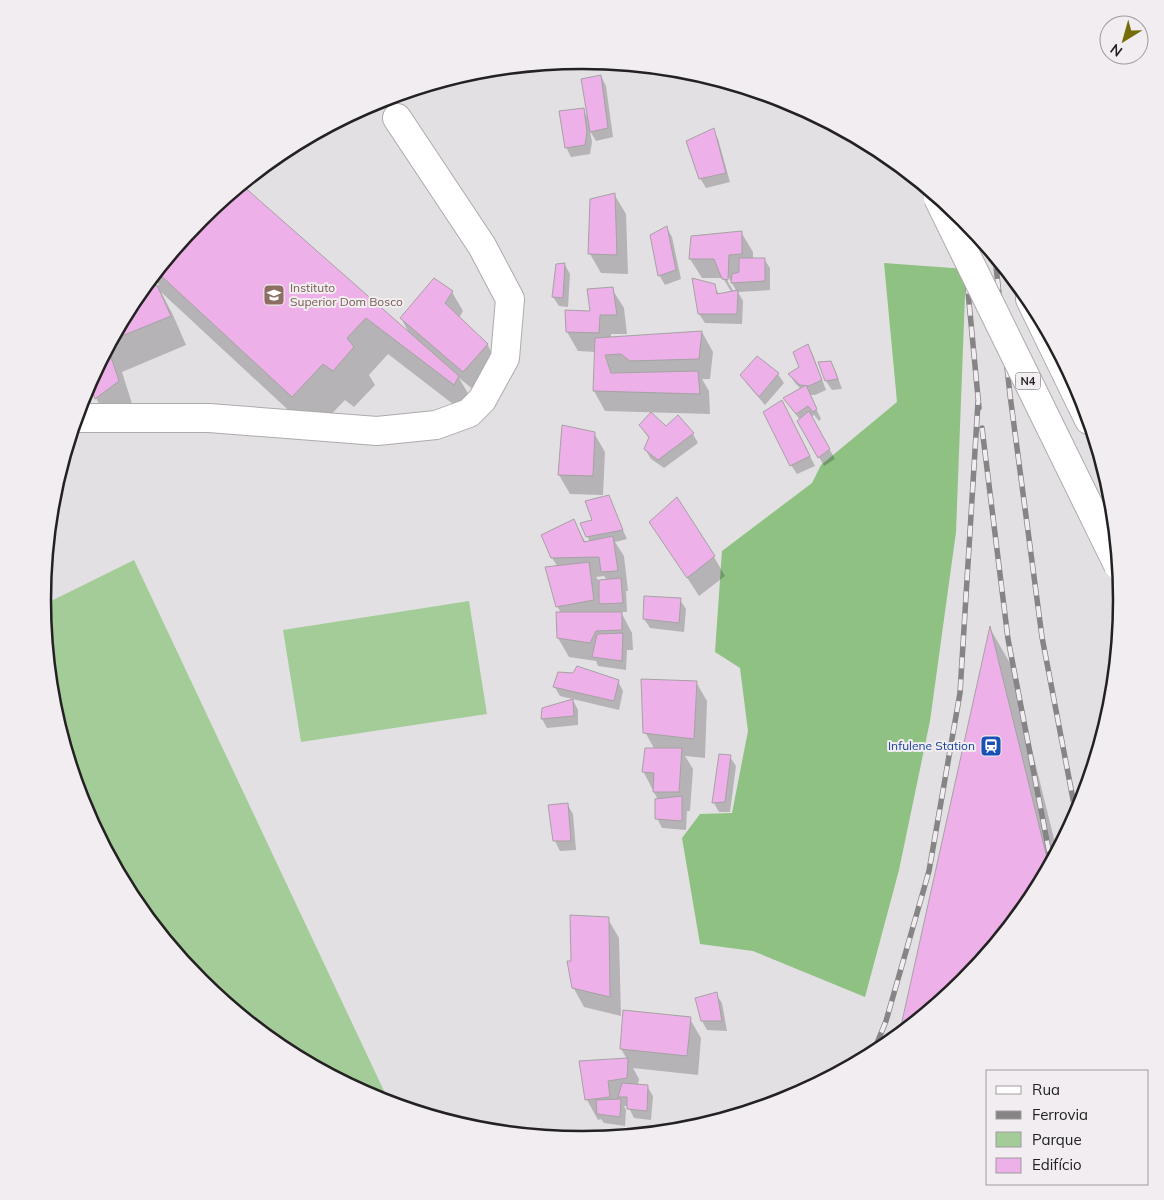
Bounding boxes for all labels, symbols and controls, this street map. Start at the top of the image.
north arrow [1099,15,1149,65]
text: N [1107,40,1126,61]
place label: Instituto Superior Dom Bosco [290,280,403,309]
school or university icon: Instituto Superior Dom Bosco [262,283,286,307]
road number: N4 [1016,372,1040,390]
station icon: Infulene Station [979,734,1003,758]
place label: Infulene Station [888,738,975,753]
legend [986,1070,1149,1185]
text: Rua [1032,1080,1060,1099]
text: Ferrovia [1032,1105,1088,1124]
text: Parque [1032,1130,1082,1149]
text: Edifício [1032,1155,1082,1174]

